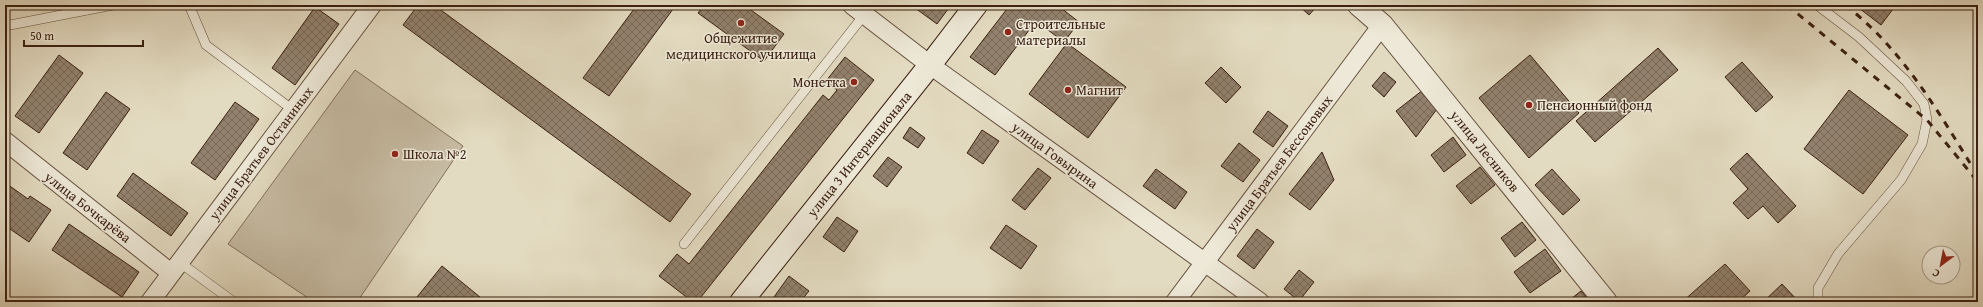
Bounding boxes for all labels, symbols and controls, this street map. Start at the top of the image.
place label: Строительные материалы [1016,14,1106,50]
marker: Общежитие медицинского училища [736,18,746,28]
scale bar [24,22,143,48]
text: 50 m [30,27,54,44]
marker: Строительные материалы [1003,27,1013,37]
place label: Общежитие медицинского училища [666,28,816,64]
place label: Монетка [792,72,846,92]
marker: Монетка [849,77,859,87]
place label: Магнит [1076,80,1123,100]
street label: улица Братьев Останиных [204,81,318,225]
marker: Магнит [1063,85,1073,95]
street label: улица 3 Интернационала [801,87,916,222]
street label: улица Братьев Бессоновых [1220,90,1337,236]
place label: Пенсионный фонд [1537,95,1652,115]
marker: Пенсионный фонд [1524,100,1534,110]
street label: улица Лесников [1445,105,1524,196]
street label: улица Говырина [1007,116,1102,193]
place label: Школа №2 [403,144,467,164]
marker: Школа №2 [390,149,400,159]
street label: улица Бочкарёва [40,166,136,247]
north arrow [1921,245,1961,285]
text: С [1929,265,1943,282]

